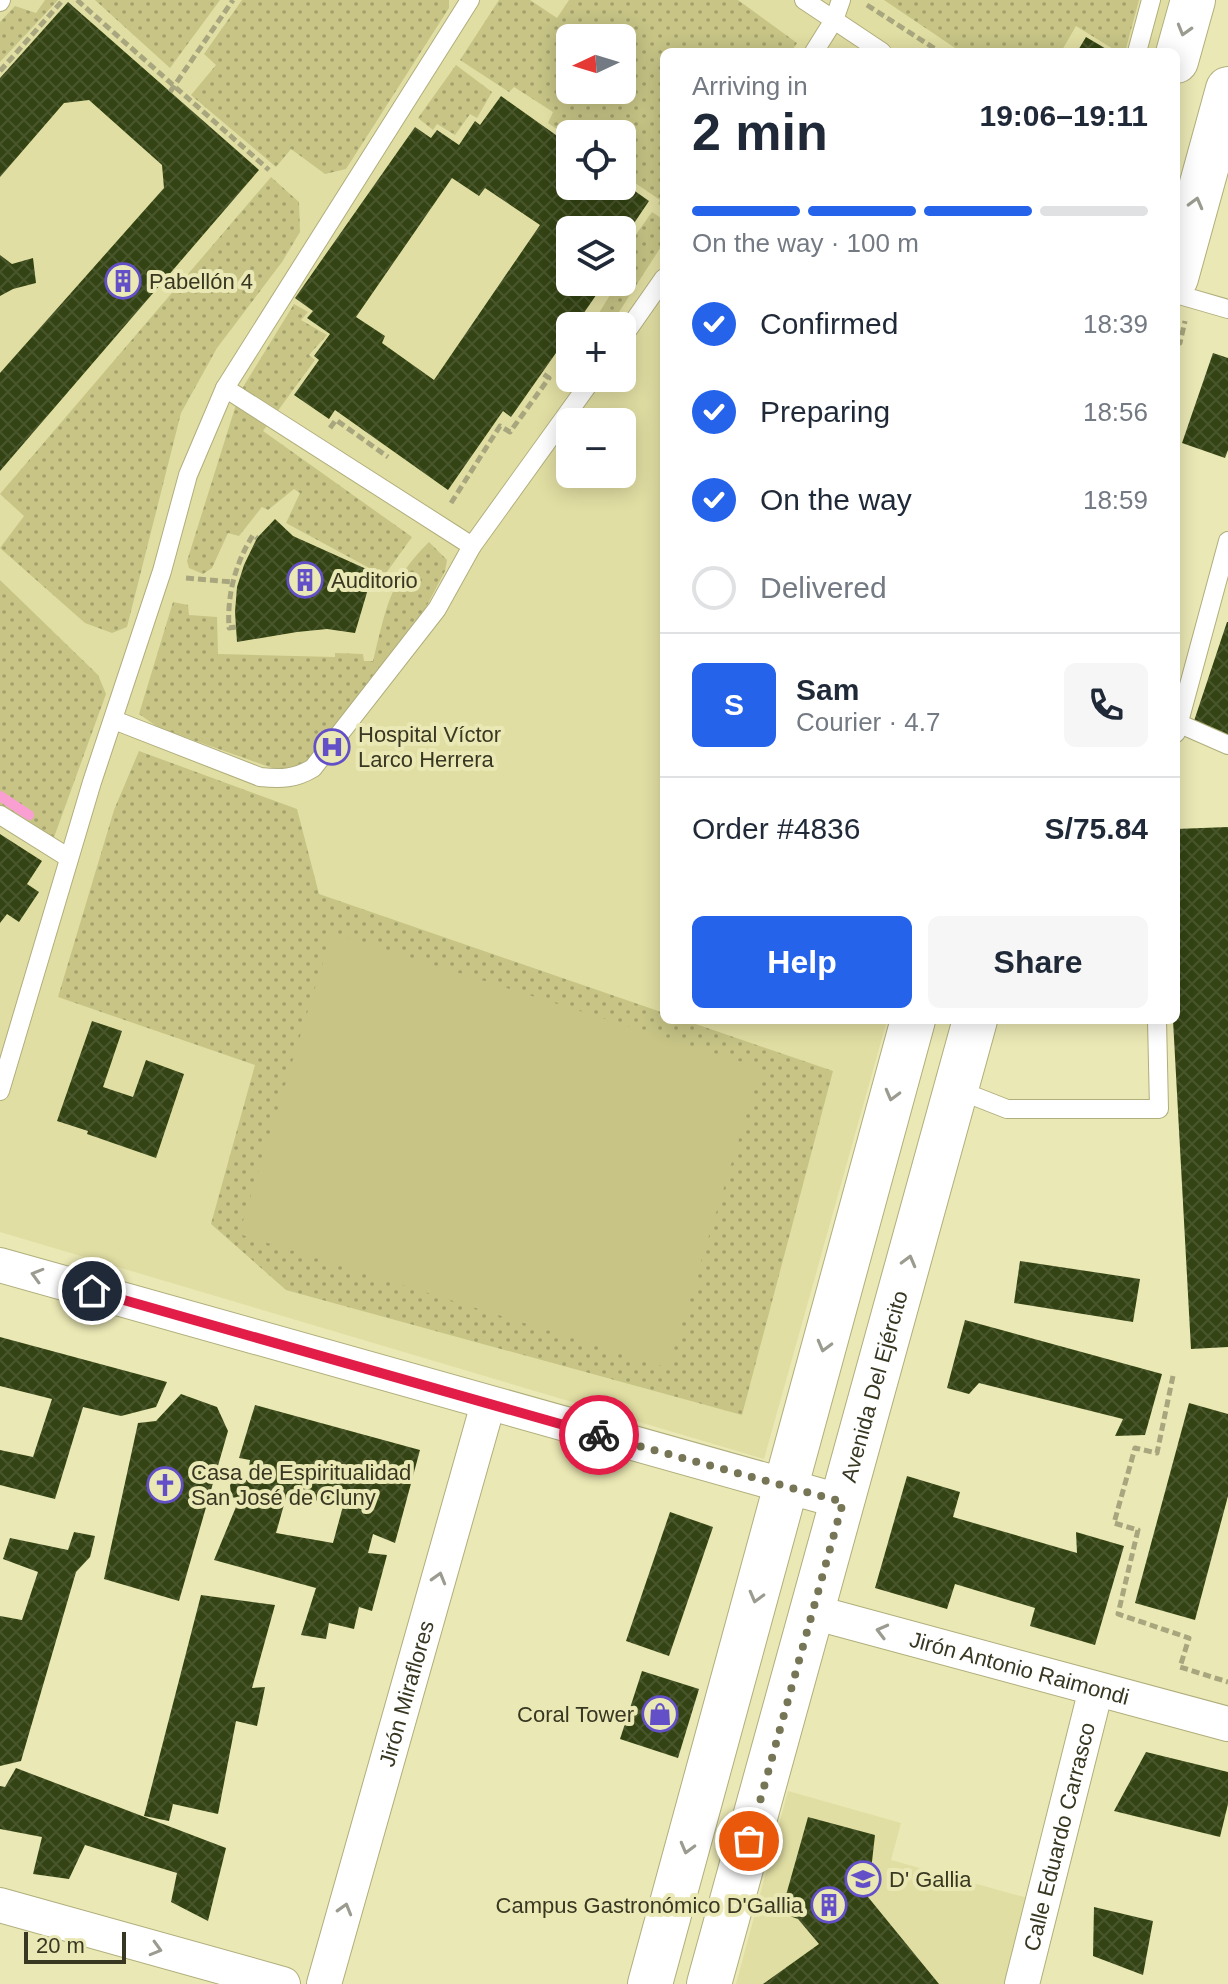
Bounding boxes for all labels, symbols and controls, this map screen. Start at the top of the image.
one-way arrow [1177,23,1194,37]
north arrow [556,24,636,104]
map controls [556,24,636,488]
text: Arriving in [692,71,808,101]
text: 19:06–19:11 [980,99,1148,132]
text: 2 min [692,103,828,161]
button: locate [556,120,636,200]
one-way arrow [1187,197,1204,211]
button: layers [556,216,636,296]
text: On the way · 100 m [692,228,919,258]
building icon: Pabellón 4 [104,262,142,300]
place label: Pabellón 4 [149,269,253,294]
icon: check [692,302,736,346]
text: Confirmed [760,307,898,340]
text: 18:39 [1083,309,1148,339]
button: + [556,312,636,392]
icon: check [692,390,736,434]
text: Preparing [760,395,890,428]
text: 18:56 [1083,397,1148,427]
button: − [556,408,636,488]
icon: check [692,478,736,522]
text: On the way [760,483,912,516]
text: 18:59 [1083,485,1148,515]
building icon: Auditorio [286,561,324,599]
place label: Auditorio [331,568,418,593]
text: Delivered [760,571,887,604]
button: phone [1064,663,1148,747]
text: Sam [796,673,859,706]
text: S [724,688,744,721]
text: Courier · 4.7 [796,707,941,737]
place label: Hospital Víctor Larco Herrera [358,722,501,772]
hospital icon: Hospital Víctor Larco Herrera [313,728,351,766]
text: Order #4836 [692,812,860,845]
text: S/75.84 [1045,812,1148,845]
button: Help [692,916,912,1008]
button: Share [928,916,1148,1008]
one-way arrow [885,1088,902,1102]
one-way arrow [900,1255,916,1269]
pin [58,1257,126,1325]
one-way arrow [30,1268,44,1284]
icon: home [70,1269,114,1313]
street label: Avenida Del Ejército [836,1288,913,1485]
one-way arrow [817,1339,833,1353]
courier [559,1395,639,1475]
icon: bike [577,1413,621,1457]
place label: Casa de Espiritualidad San José de Cluny [191,1460,411,1510]
church icon: Casa de Espiritualidad San José de Cluny [146,1466,184,1504]
one-way arrow [430,1572,446,1585]
one-way arrow [748,1589,765,1603]
street label: Jirón Miraflores [374,1618,439,1769]
one-way arrow [876,1623,890,1640]
street label: Jirón Antonio Raimondi [907,1627,1132,1710]
shop icon: Coral Tower [641,1695,679,1733]
place label: Coral Tower [517,1702,634,1727]
street label: Calle Eduardo Carrasco [1019,1720,1100,1954]
pin [715,1807,783,1875]
icon: bag [727,1819,771,1863]
one-way arrow [680,1840,697,1854]
school or university icon: D' Gallia [844,1860,882,1898]
place label: D' Gallia [889,1867,972,1892]
building icon: Campus Gastronómico D'Gallia [810,1886,848,1924]
place label: Campus Gastronómico D'Gallia [496,1893,804,1918]
one-way arrow [336,1902,352,1916]
scale bar [24,1928,126,1964]
text: 20 m [36,1933,85,1958]
one-way arrow [149,1939,163,1956]

